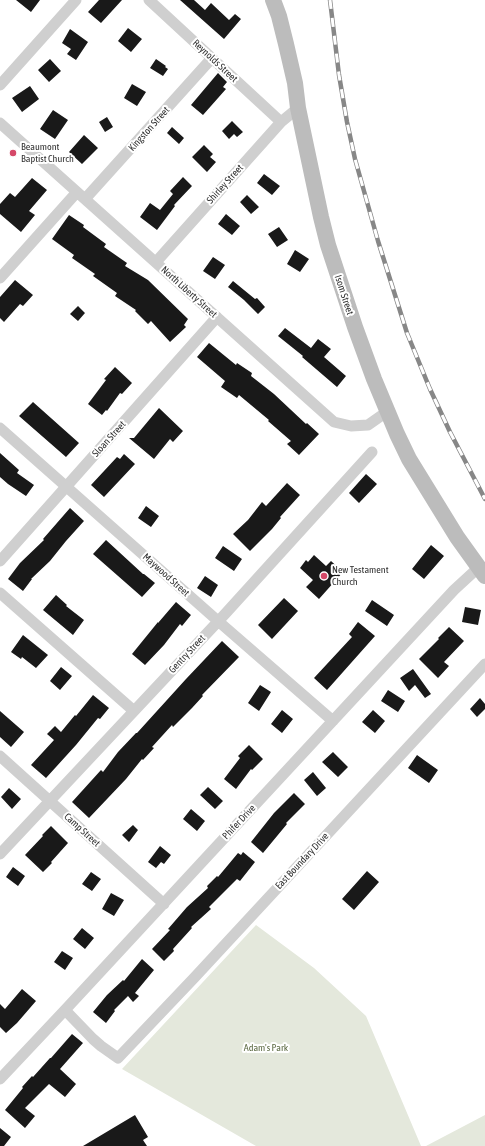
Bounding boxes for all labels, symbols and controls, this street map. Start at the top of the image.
street label: Reynolds Street [190,37,240,85]
street label: Kingston Street [126,104,172,154]
place label: Beaumont Baptist Church [21,141,74,164]
marker: Beaumont Baptist Church [8,148,18,158]
street label: Shirley Street [204,162,246,206]
street label: North Liberty Street [159,264,219,320]
street label: Isom Street [332,274,356,316]
street label: Sloan Street [90,419,128,459]
street label: Maywood Street [140,551,192,599]
place label: New Testament Church [332,564,389,588]
marker: New Testament Church [319,571,329,581]
street label: Gentry Street [166,632,208,676]
street label: Phifer Drive [220,802,258,842]
street label: Camp Street [61,811,103,849]
street label: East Boundary Drive [273,830,331,892]
park label: Adam's Park [244,1042,288,1054]

